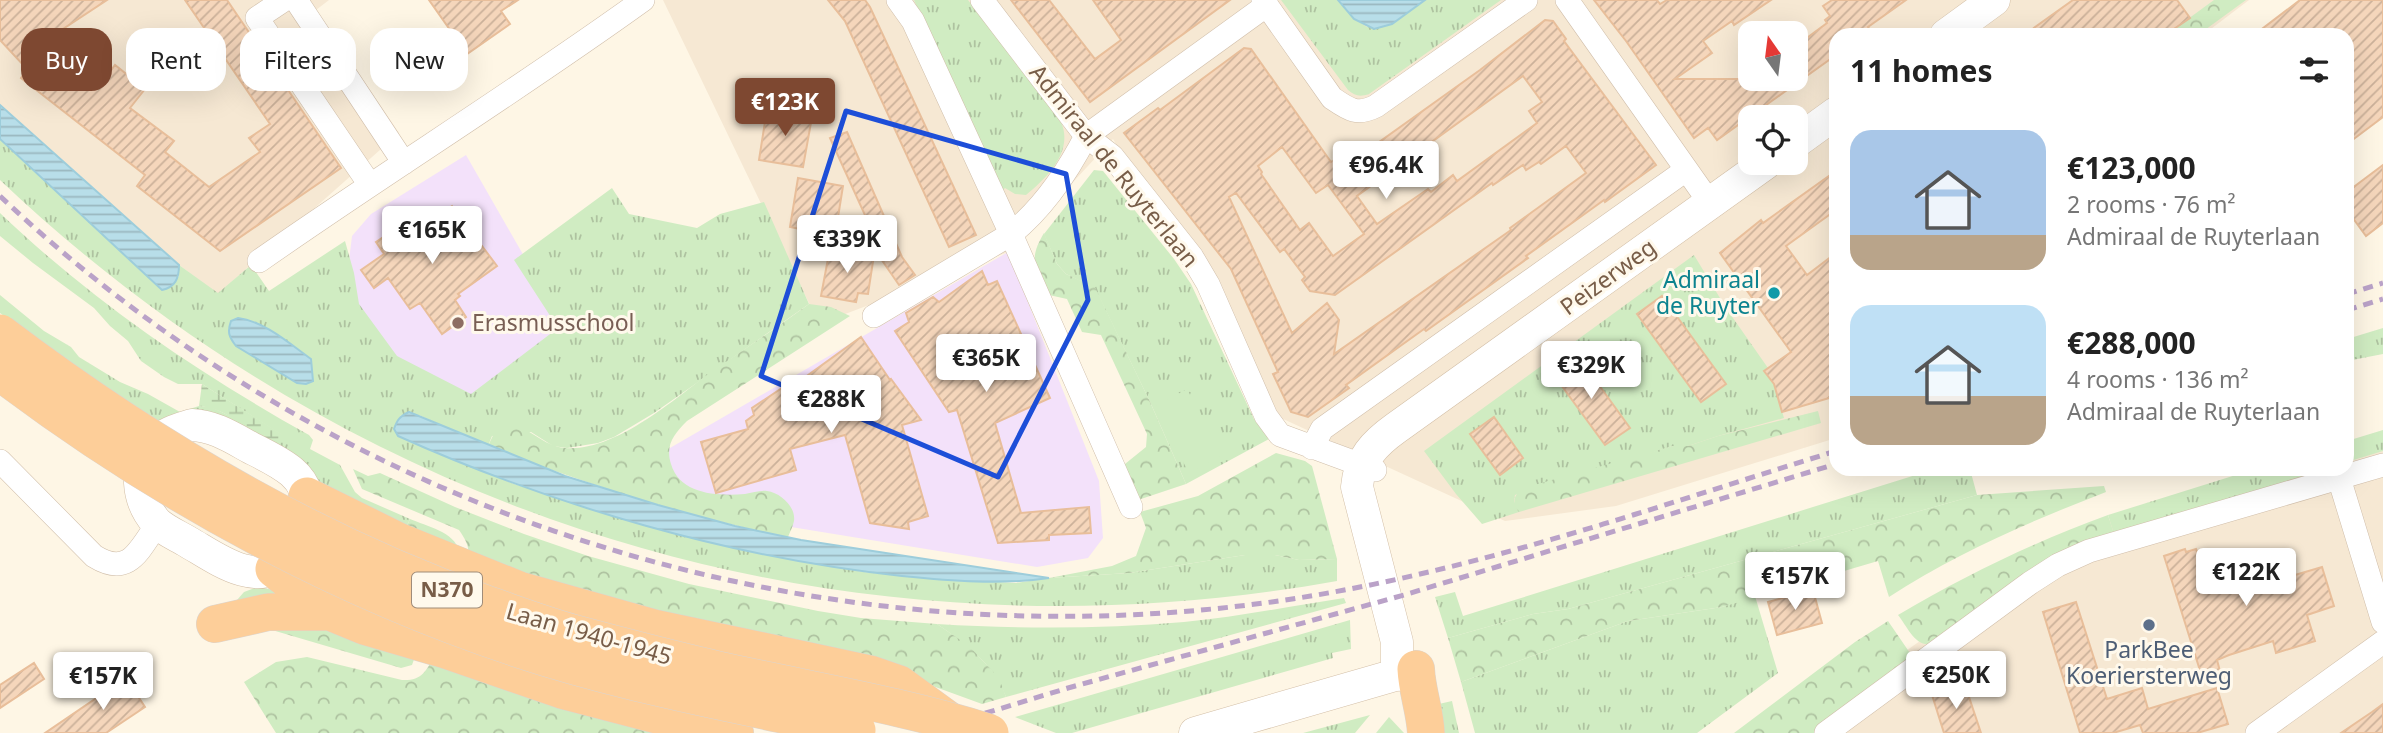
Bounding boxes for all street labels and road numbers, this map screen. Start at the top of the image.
street label: Admiraal de Ruyterlaan [1023,57,1207,274]
street label: Peizerweg [1553,231,1662,322]
road number: N370 [412,572,482,608]
street label: Laan 1940-1945 [503,594,676,672]

